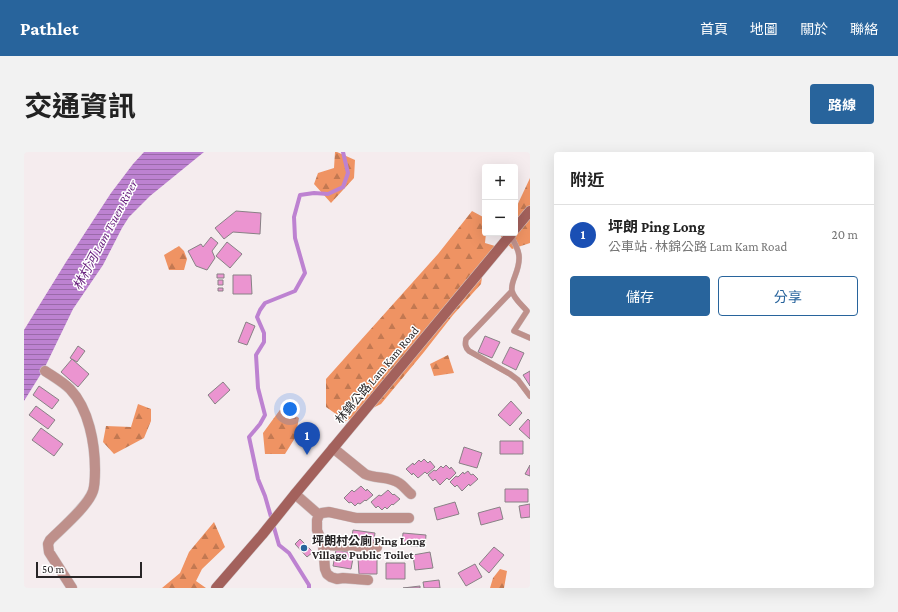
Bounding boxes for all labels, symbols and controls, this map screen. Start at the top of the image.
text: Pathlet [20,18,78,39]
text: 首頁 [700,21,728,37]
text: 地圖 [750,21,778,37]
text: 關於 [800,21,828,37]
text: 聯絡 [850,21,878,37]
button: 路線 [810,84,874,124]
text: 交通資訊 [24,91,136,122]
map controls [482,164,518,236]
button: + [482,164,518,200]
text: 附近 [570,171,604,190]
water label: 林村河 Lam Tsuen River [70,177,141,293]
button: − [482,200,518,236]
text: 坪朗 Ping Long [608,219,705,235]
text: 1 [581,227,585,242]
text: 20 m [832,227,858,242]
text: 公車站 · 林錦公路 Lam Kam Road [608,239,787,254]
button: 儲存 [570,276,710,316]
button: 分享 [718,276,858,316]
street label: 林錦公路 Lam Kam Road [332,323,422,426]
your location [280,399,300,419]
pin: 1 [294,422,320,455]
place label: 坪朗村公廁 Ping Long Village Public Toilet [311,534,425,562]
marker: 坪朗村公廁 Ping Long Village Public Toilet [299,543,309,553]
scale bar [36,560,142,579]
text: 50 m [42,563,64,575]

